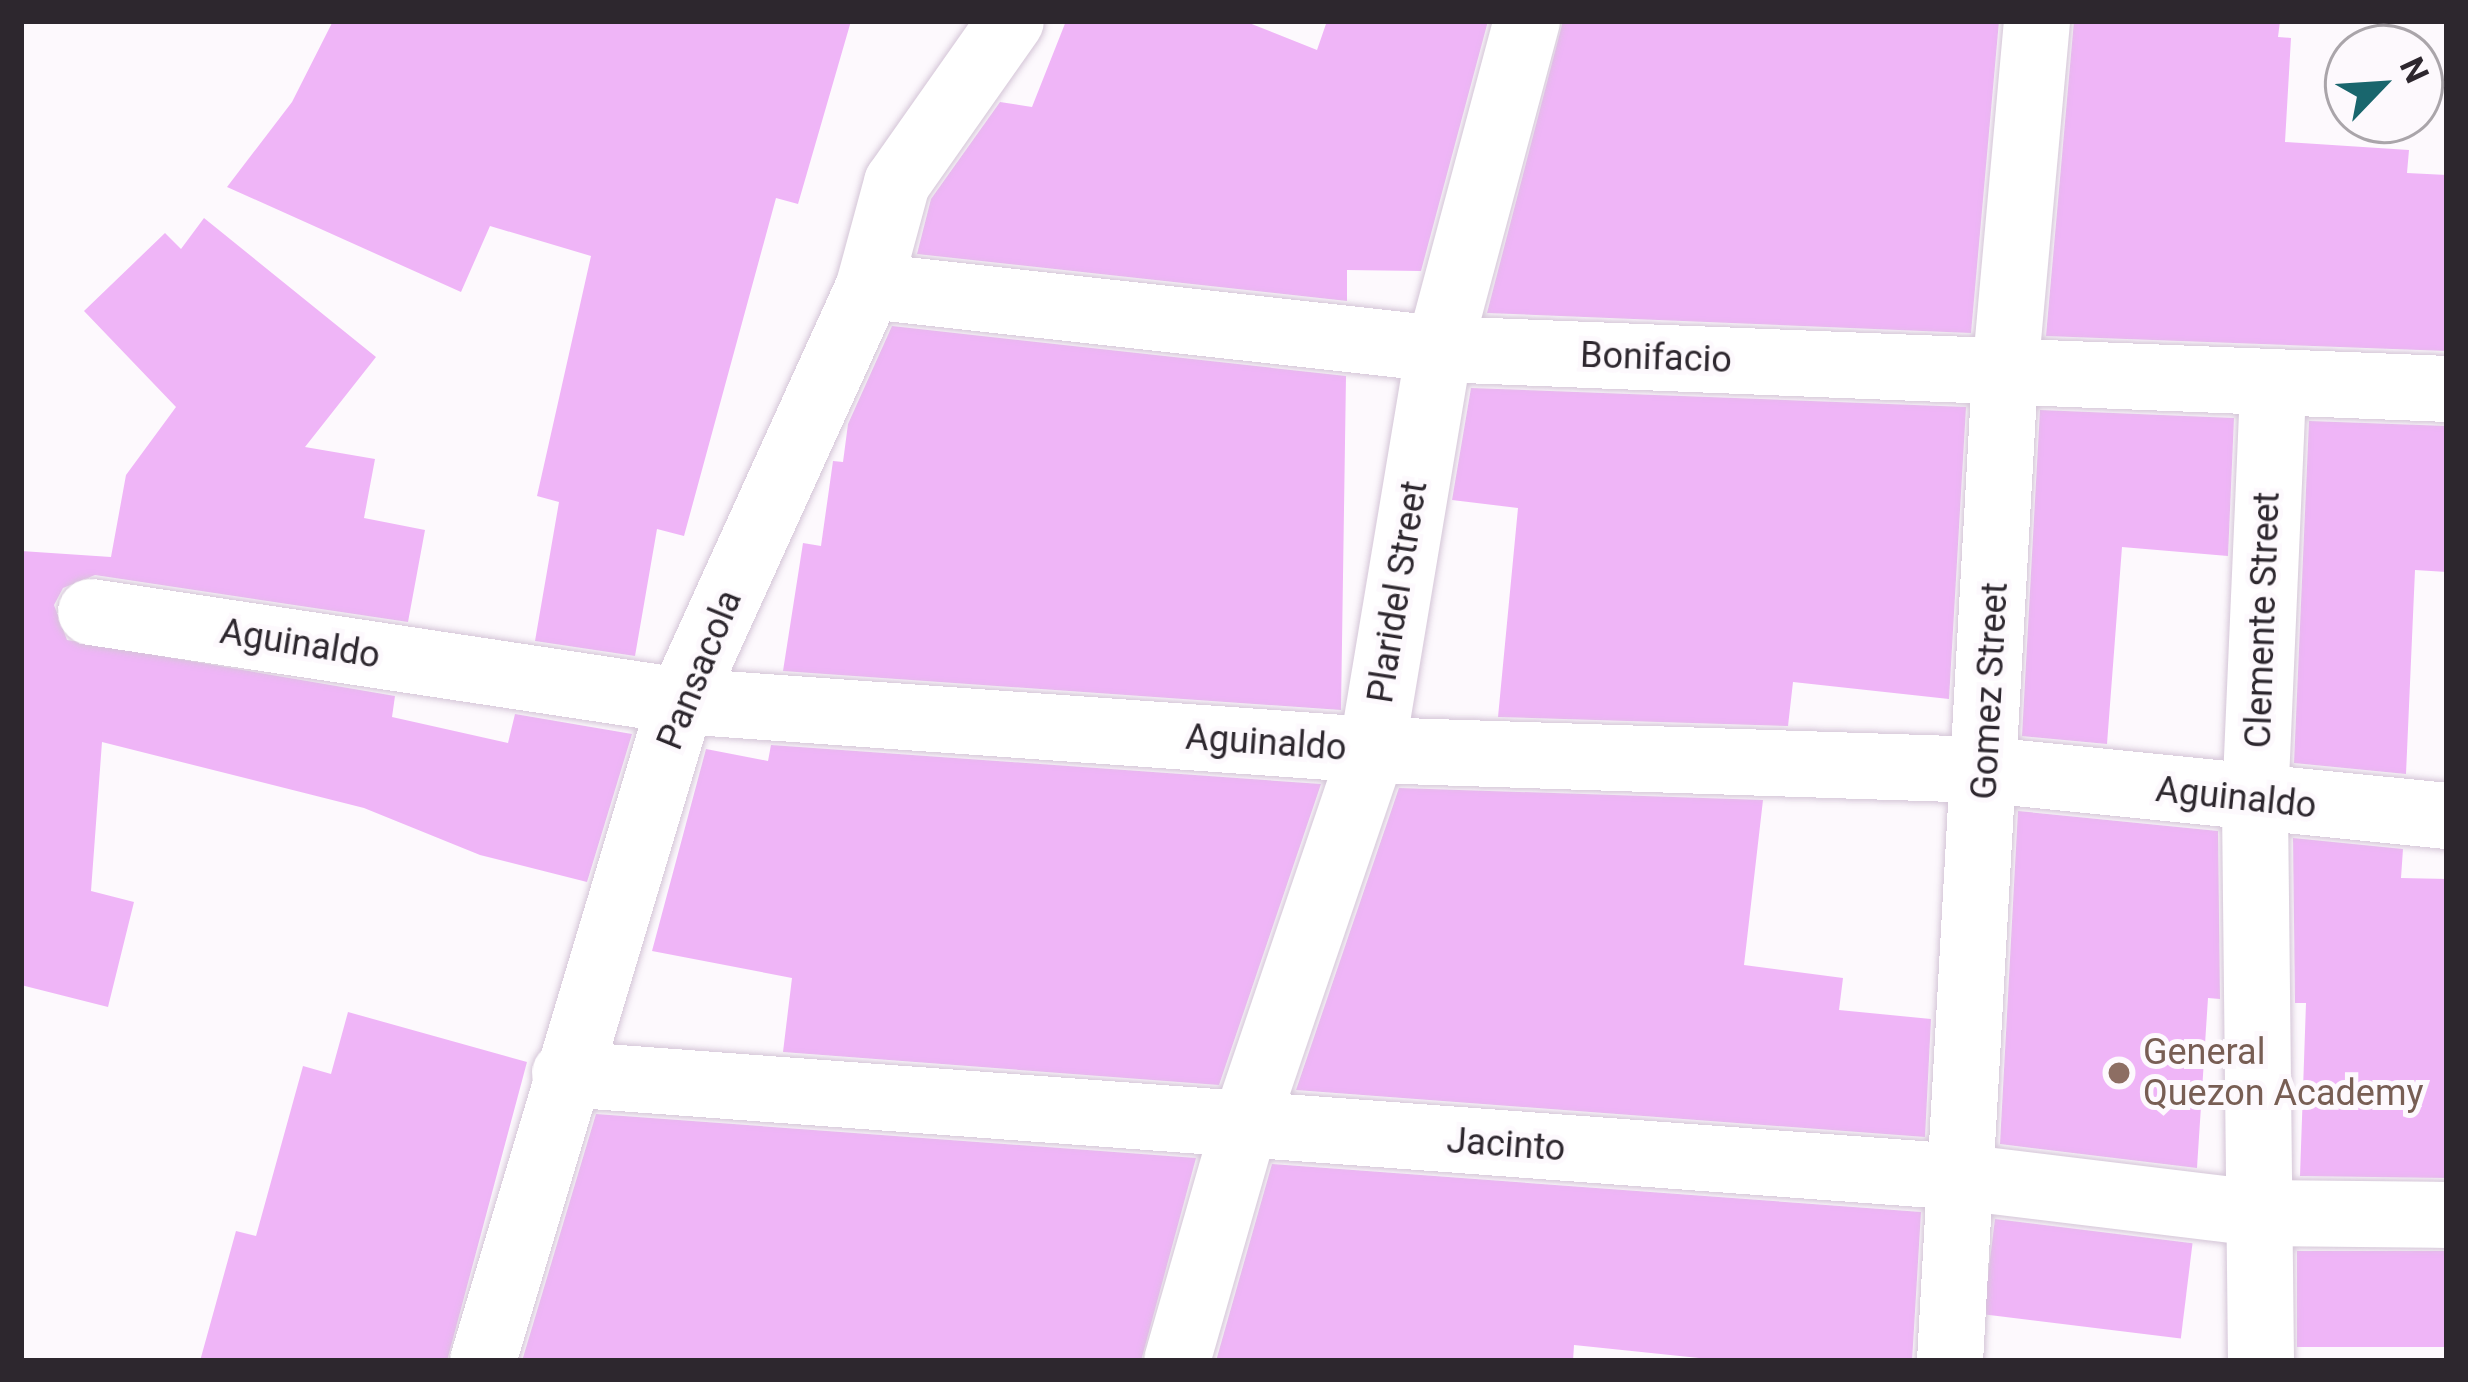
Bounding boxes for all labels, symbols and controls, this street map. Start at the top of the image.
north arrow [2324,24,2444,144]
text: N [2392,51,2437,89]
street label: Bonifacio [1579,334,1733,382]
street label: Plaridel Street [1359,478,1437,706]
street label: Clemente Street [2237,491,2289,749]
street label: Gomez Street [1963,581,2017,801]
street label: Pansacola [649,584,751,756]
street label: Aguinaldo [217,610,383,678]
street label: Aguinaldo [1184,716,1348,770]
street label: Aguinaldo [2154,768,2318,828]
place label: General Quezon Academy [2143,1030,2424,1115]
marker: General Quezon Academy [2106,1060,2132,1086]
street label: Jacinto [1445,1119,1567,1171]

